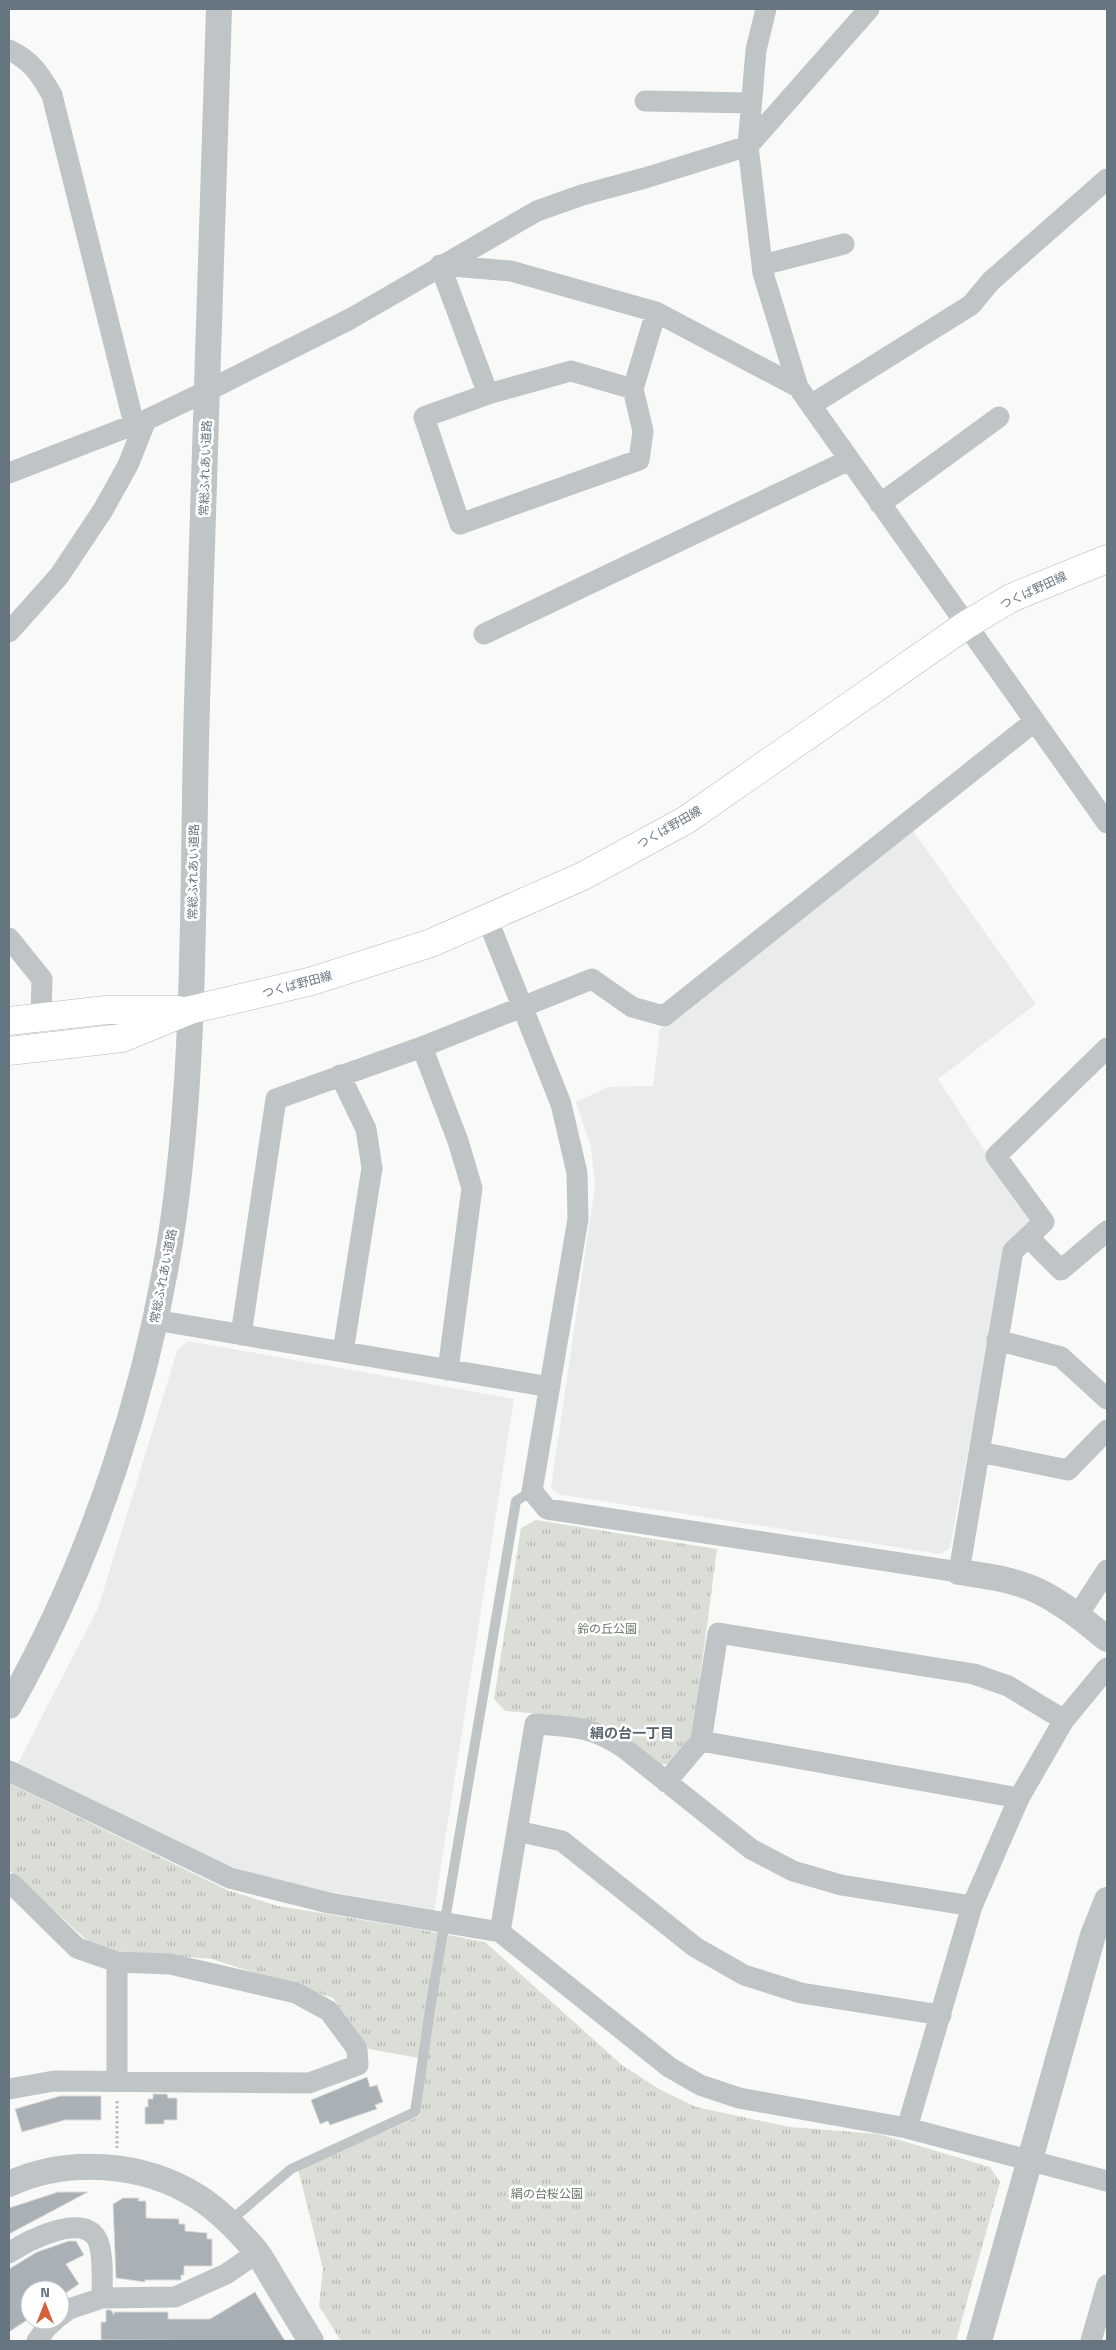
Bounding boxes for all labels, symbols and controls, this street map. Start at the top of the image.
street label: 常総ふれあい道路 [194,420,216,516]
street label: つくば野田線 [996,566,1070,614]
street label: つくば野田線 [633,801,705,853]
street label: 常総ふれあい道路 [183,824,203,920]
street label: つくば野田線 [260,966,334,1002]
street label: 常総ふれあい道路 [145,1227,181,1325]
park label: 鈴の丘公園 [577,1619,637,1638]
district label: 絹の台一丁目 [590,1722,674,1743]
park label: 絹の台桜公園 [511,2184,583,2203]
north arrow [20,2280,70,2330]
text: N [40,2281,50,2302]

